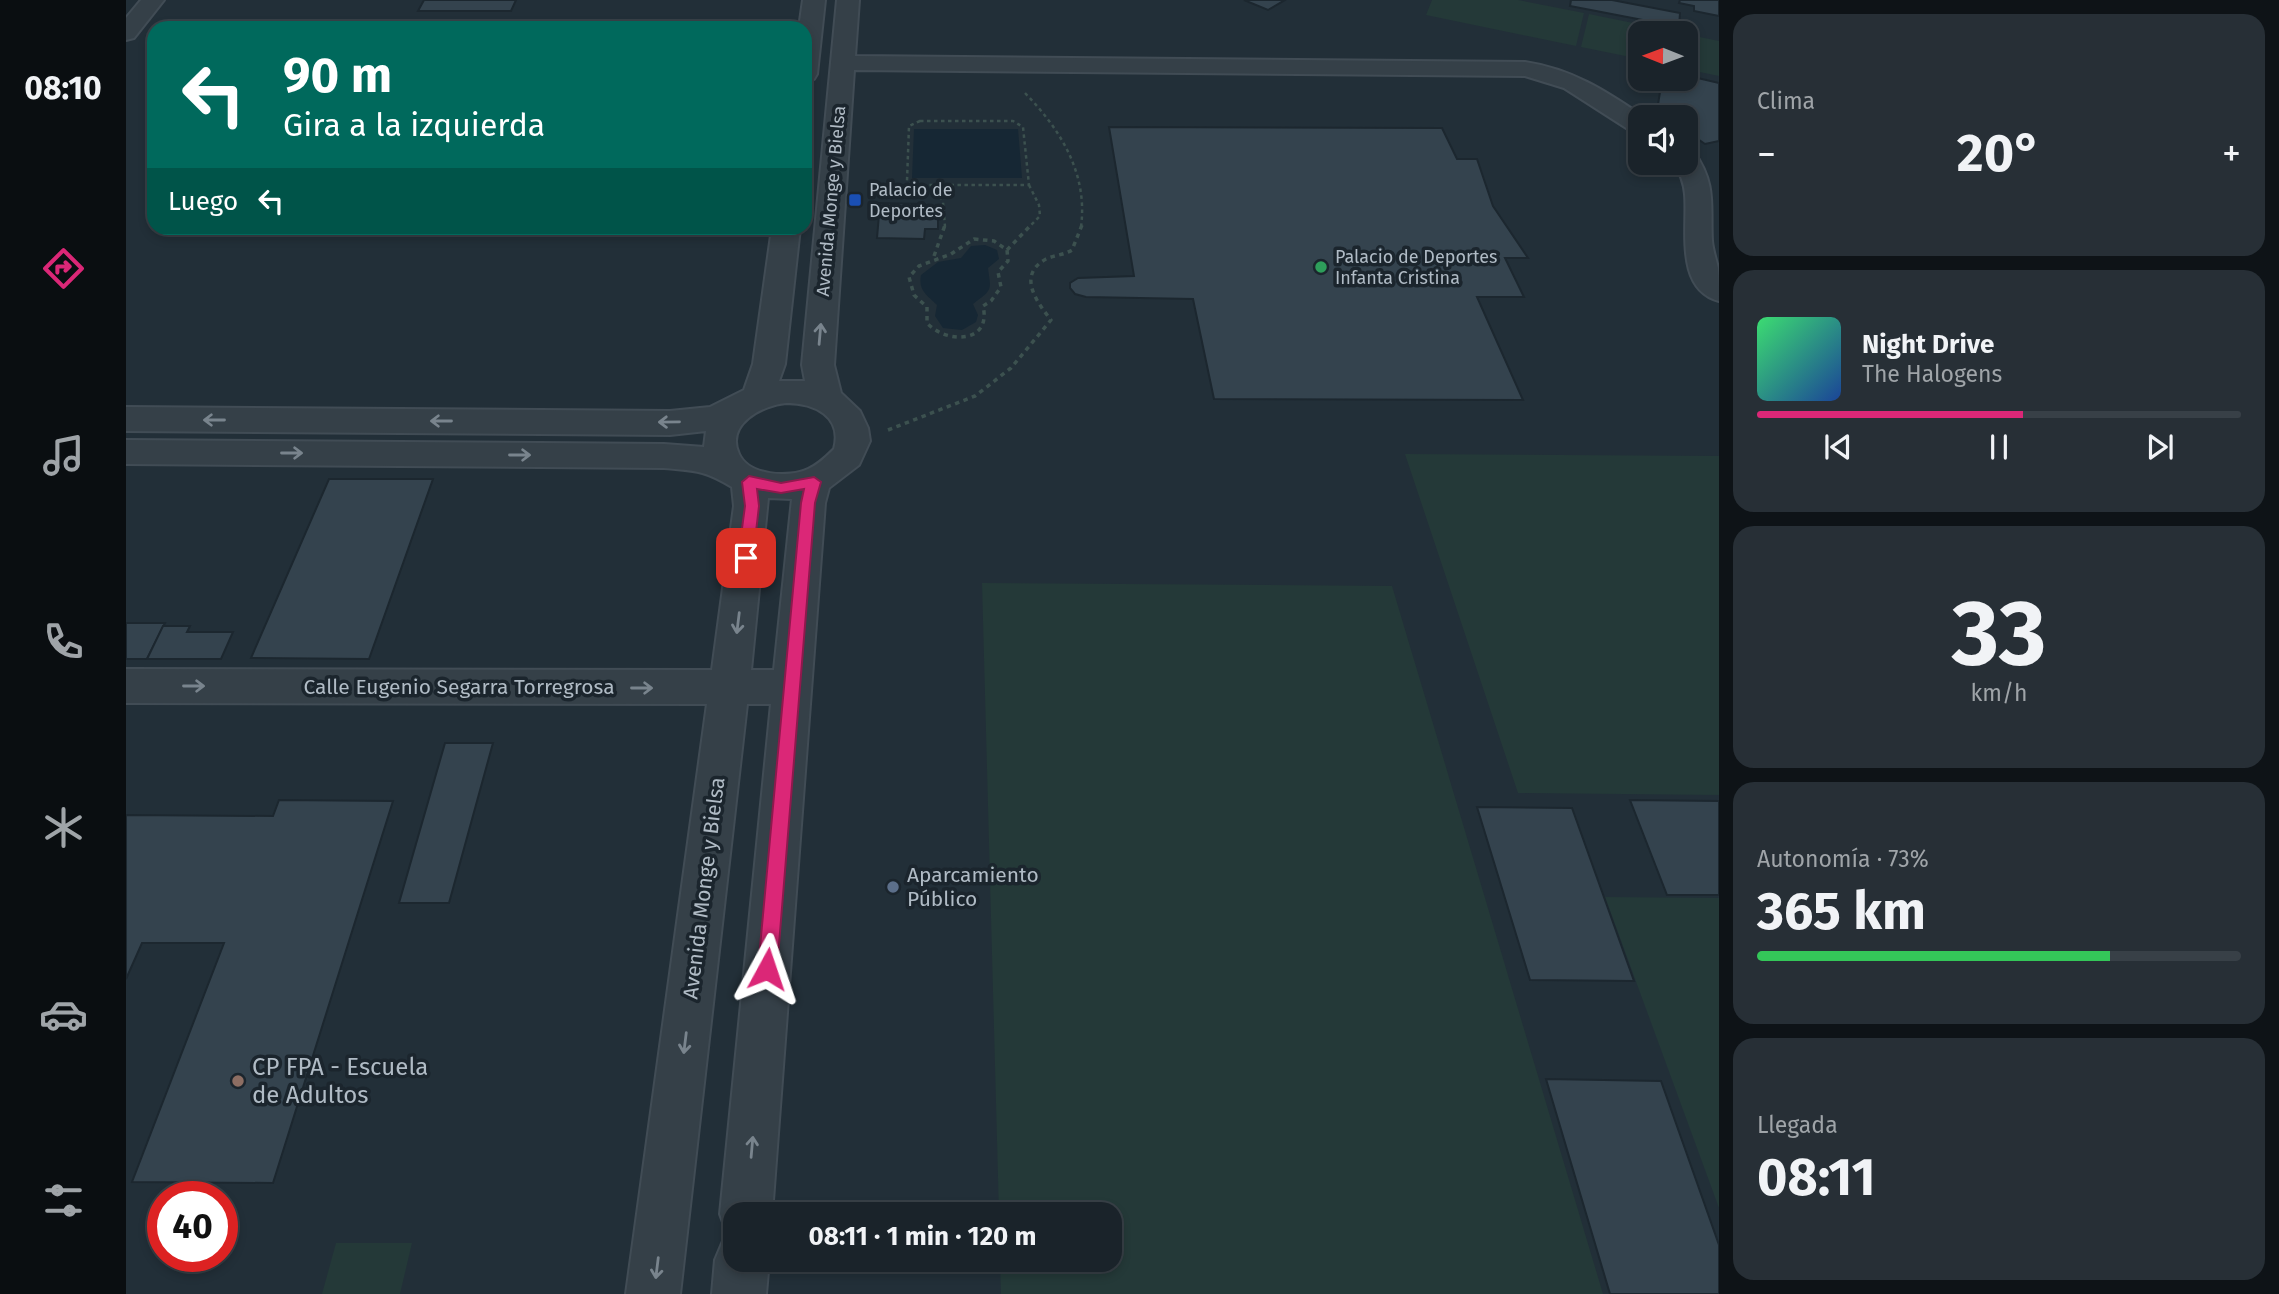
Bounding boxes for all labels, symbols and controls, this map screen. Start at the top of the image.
north arrow [1628,21,1698,91]
map controls [1628,21,1698,175]
text: 90 m [283,46,392,105]
icon: left [168,49,259,140]
text: 08:10 [24,69,102,107]
text: Clima [1757,87,1815,115]
street label: Avenida Monge y Bielsa [812,105,850,297]
button: sound [1628,105,1698,175]
text: Gira a la izquierda [283,106,545,144]
text: 20° [1957,122,2041,185]
text: − [1757,131,1776,177]
text: + [2222,131,2241,177]
place label: Palacio de Deportes [869,179,953,222]
icon: left [252,182,290,220]
text: Luego [168,186,238,217]
marker: Palacio de Deportes [847,192,863,208]
icon: directions [39,244,88,293]
place label: Palacio de Deportes Infanta Cristina [1335,246,1497,289]
marker: Palacio de Deportes Infanta Cristina [1313,259,1329,275]
one-way arrow [814,323,827,345]
text: Night Drive [1862,329,1994,360]
text: The Halogens [1862,360,2002,388]
one-way arrow [202,413,225,427]
one-way arrow [430,414,453,428]
one-way arrow [657,415,680,429]
icon: previous [1819,428,1857,466]
icon: pause [1980,428,2018,466]
icon: next [2141,428,2179,466]
icon: music [39,431,88,480]
one-way arrow [280,446,303,460]
one-way arrow [508,448,531,462]
pin [716,528,776,588]
icon: arrive [727,539,765,577]
text: 33 [1952,579,2046,688]
one-way arrow [731,611,744,633]
icon: phone [39,617,88,666]
street label: Calle Eugenio Segarra Torregrosa [303,674,615,700]
one-way arrow [182,679,205,693]
text: km/h [1971,679,2027,707]
one-way arrow [630,681,653,695]
street label: Avenida Monge y Bielsa [677,776,731,1000]
icon: climate [39,803,88,852]
text: Autonomía · 73% [1757,845,1929,873]
place label: Aparcamiento Público [907,862,1039,912]
marker: Aparcamiento Público [885,879,901,895]
text: 365 km [1757,880,1926,943]
position arrow [730,932,804,1006]
icon: car [39,990,88,1039]
one-way arrow [678,1031,691,1054]
place label: CP FPA - Escuela de Adultos [252,1053,428,1109]
marker: CP FPA - Escuela de Adultos [230,1073,246,1089]
text: Llegada [1757,1111,1838,1139]
one-way arrow [746,1136,759,1158]
text: 08:11 [1757,1146,1876,1209]
icon: filters [39,1176,88,1225]
speed limit sign: 40 [147,1181,238,1272]
text: 08:11 · 1 min · 120 m [809,1221,1036,1252]
one-way arrow [650,1257,663,1279]

